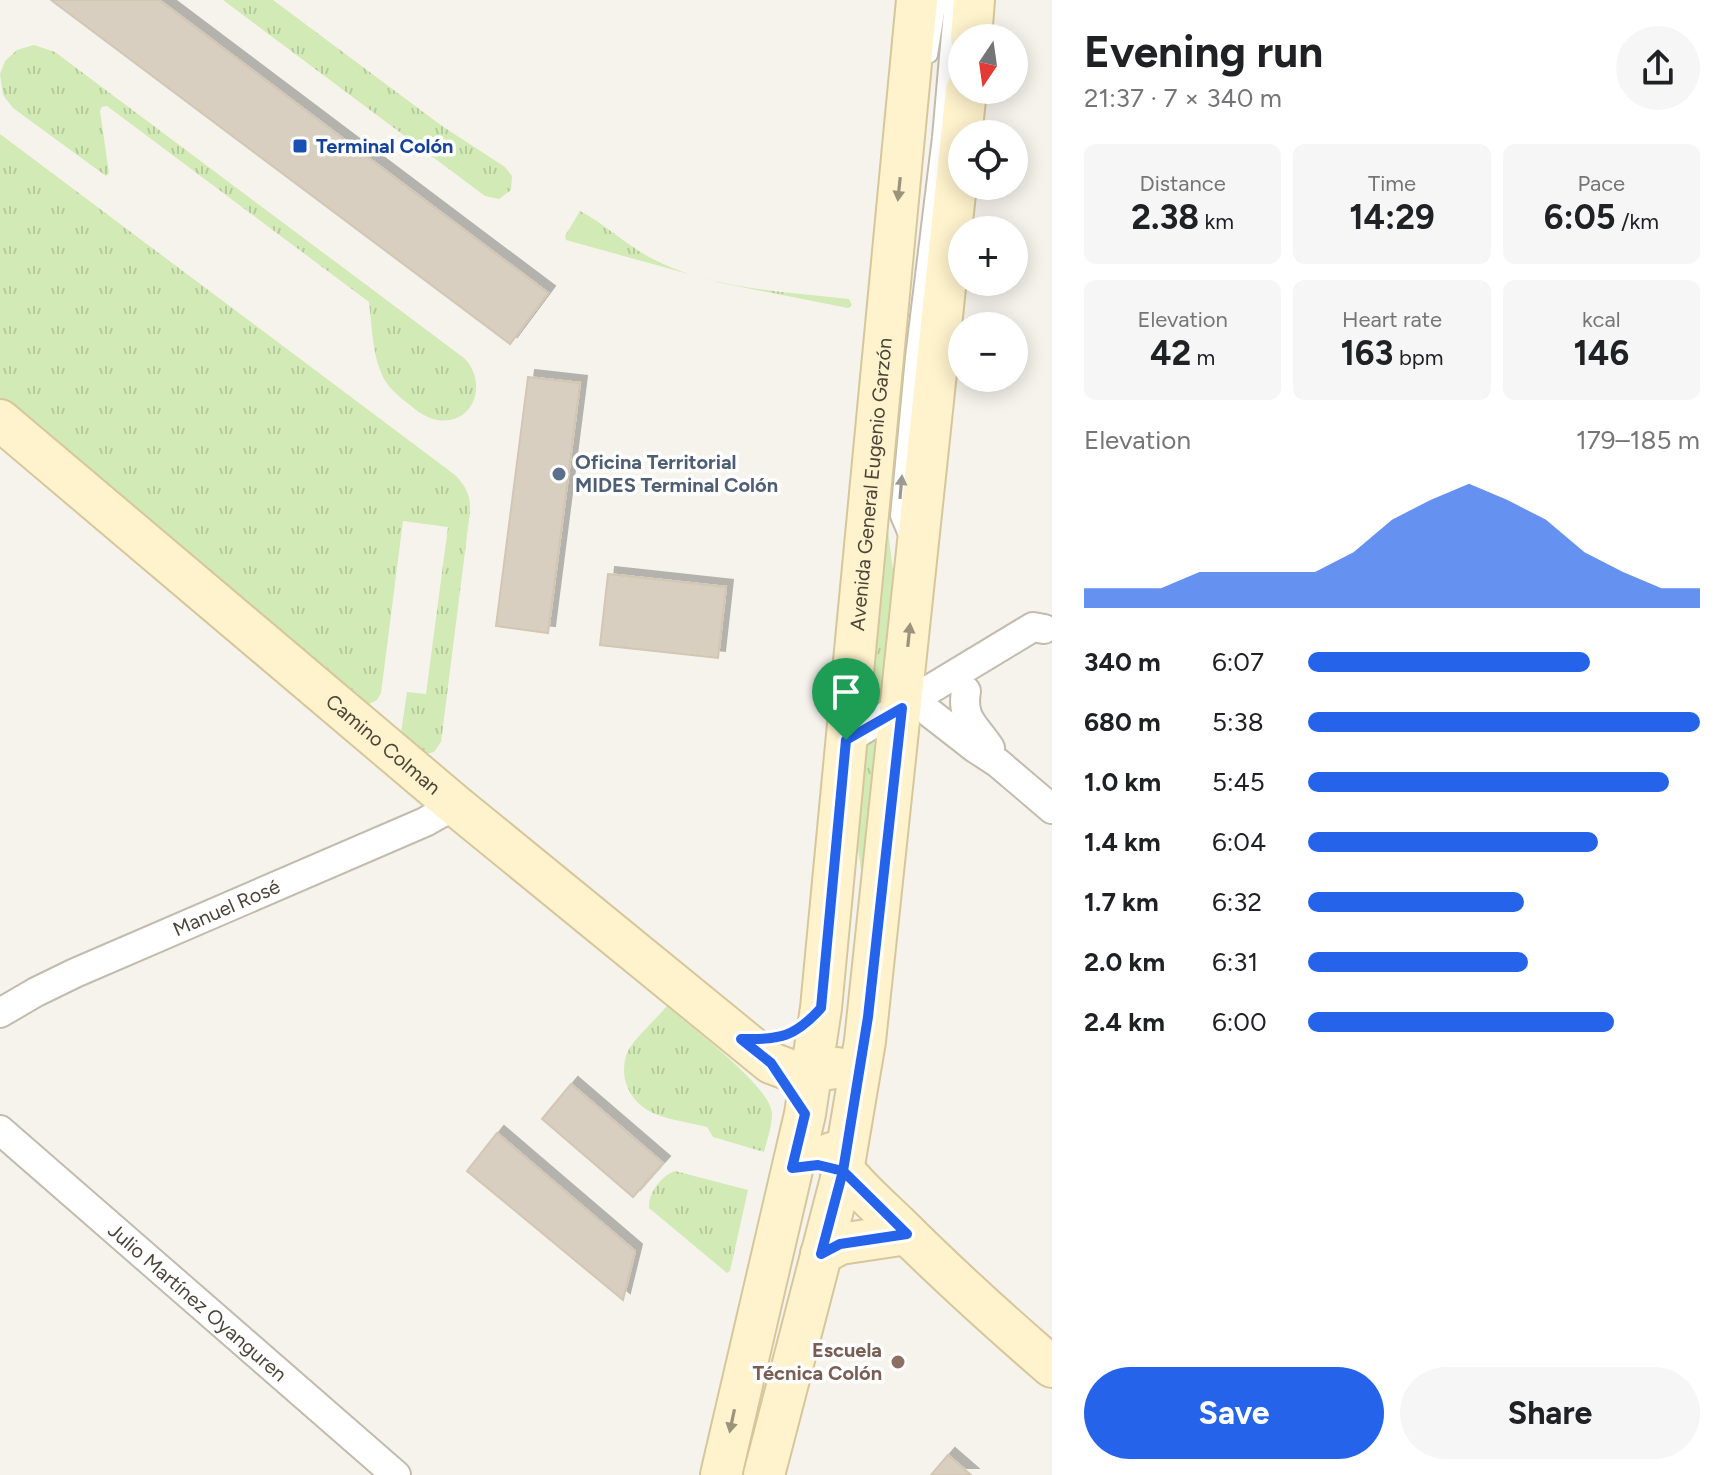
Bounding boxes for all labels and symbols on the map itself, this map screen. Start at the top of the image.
north arrow [948,24,1028,104]
place label: Terminal Colón [316,134,453,158]
marker: Terminal Colón [291,137,309,155]
one-way arrow [892,177,905,202]
street label: Avenida General Eugenio Garzón [845,336,897,632]
place label: Oficina Territorial MIDES Terminal Colón [575,450,778,497]
marker: Oficina Territorial MIDES Terminal Colón [550,465,568,483]
one-way arrow [895,474,908,499]
one-way arrow [903,622,916,647]
pin [812,658,880,740]
street label: Camino Colman [321,689,446,800]
street label: Manuel Rosé [169,874,284,941]
street label: Julio Martínez Oyanguren [103,1218,292,1386]
place label: Escuela Técnica Colón [753,1338,882,1385]
marker: Escuela Técnica Colón [889,1353,907,1371]
one-way arrow [725,1409,738,1434]

